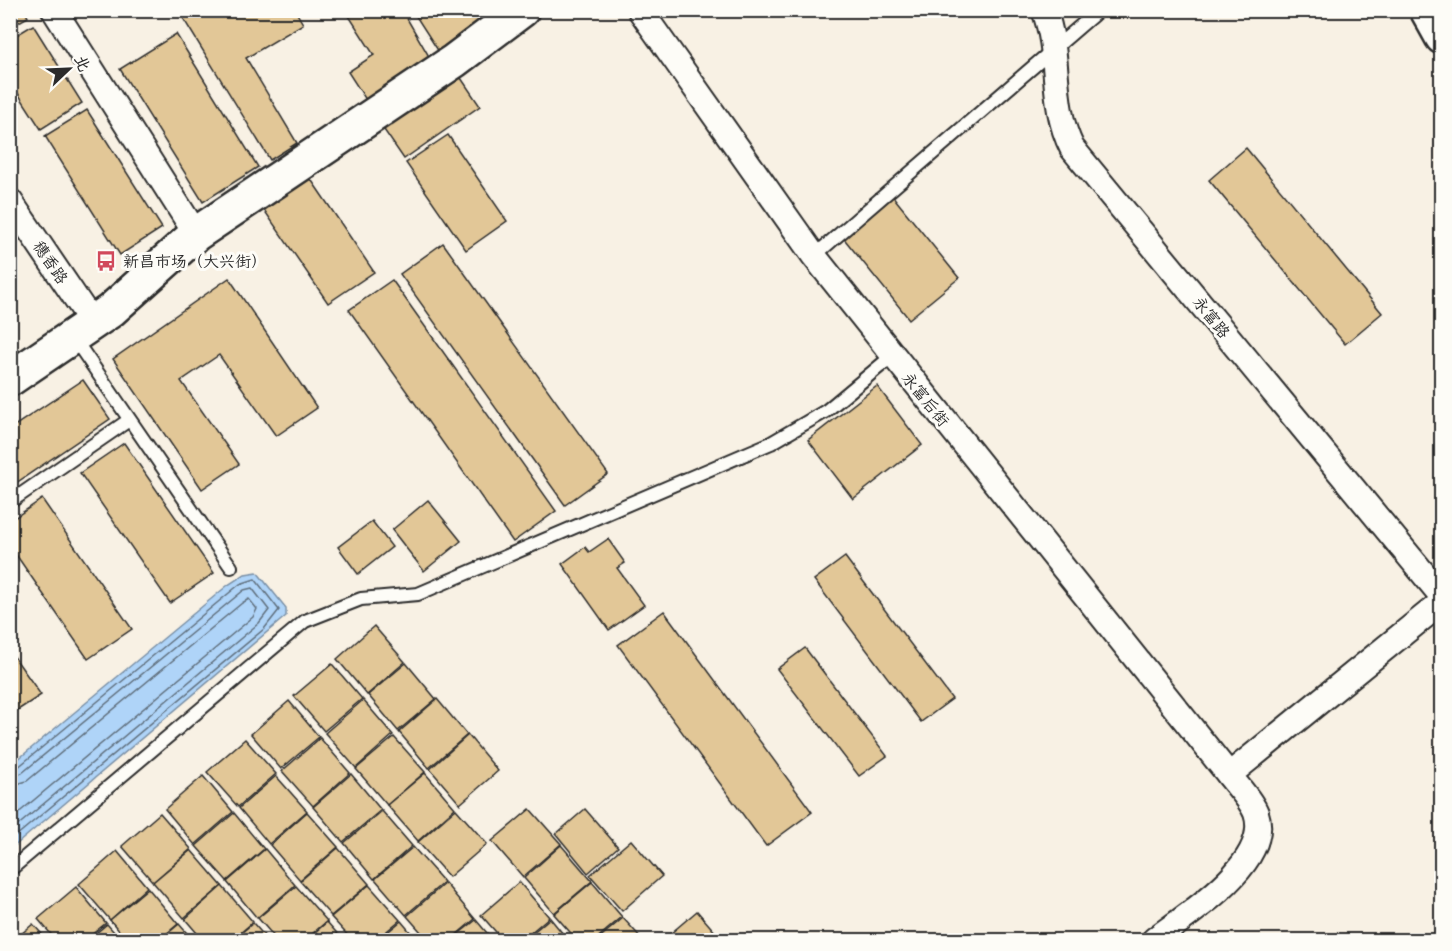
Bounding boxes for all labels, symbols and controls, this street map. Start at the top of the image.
north arrow [39,39,99,99]
text: 北 [70,52,95,74]
street label: 穗香路 [29,237,73,287]
bus stop icon: 新昌市场（大兴街） [94,249,118,273]
place label: 新昌市场（大兴街） [123,251,267,271]
street label: 永富路 [1189,292,1235,342]
street label: 永富后街 [898,368,954,430]

